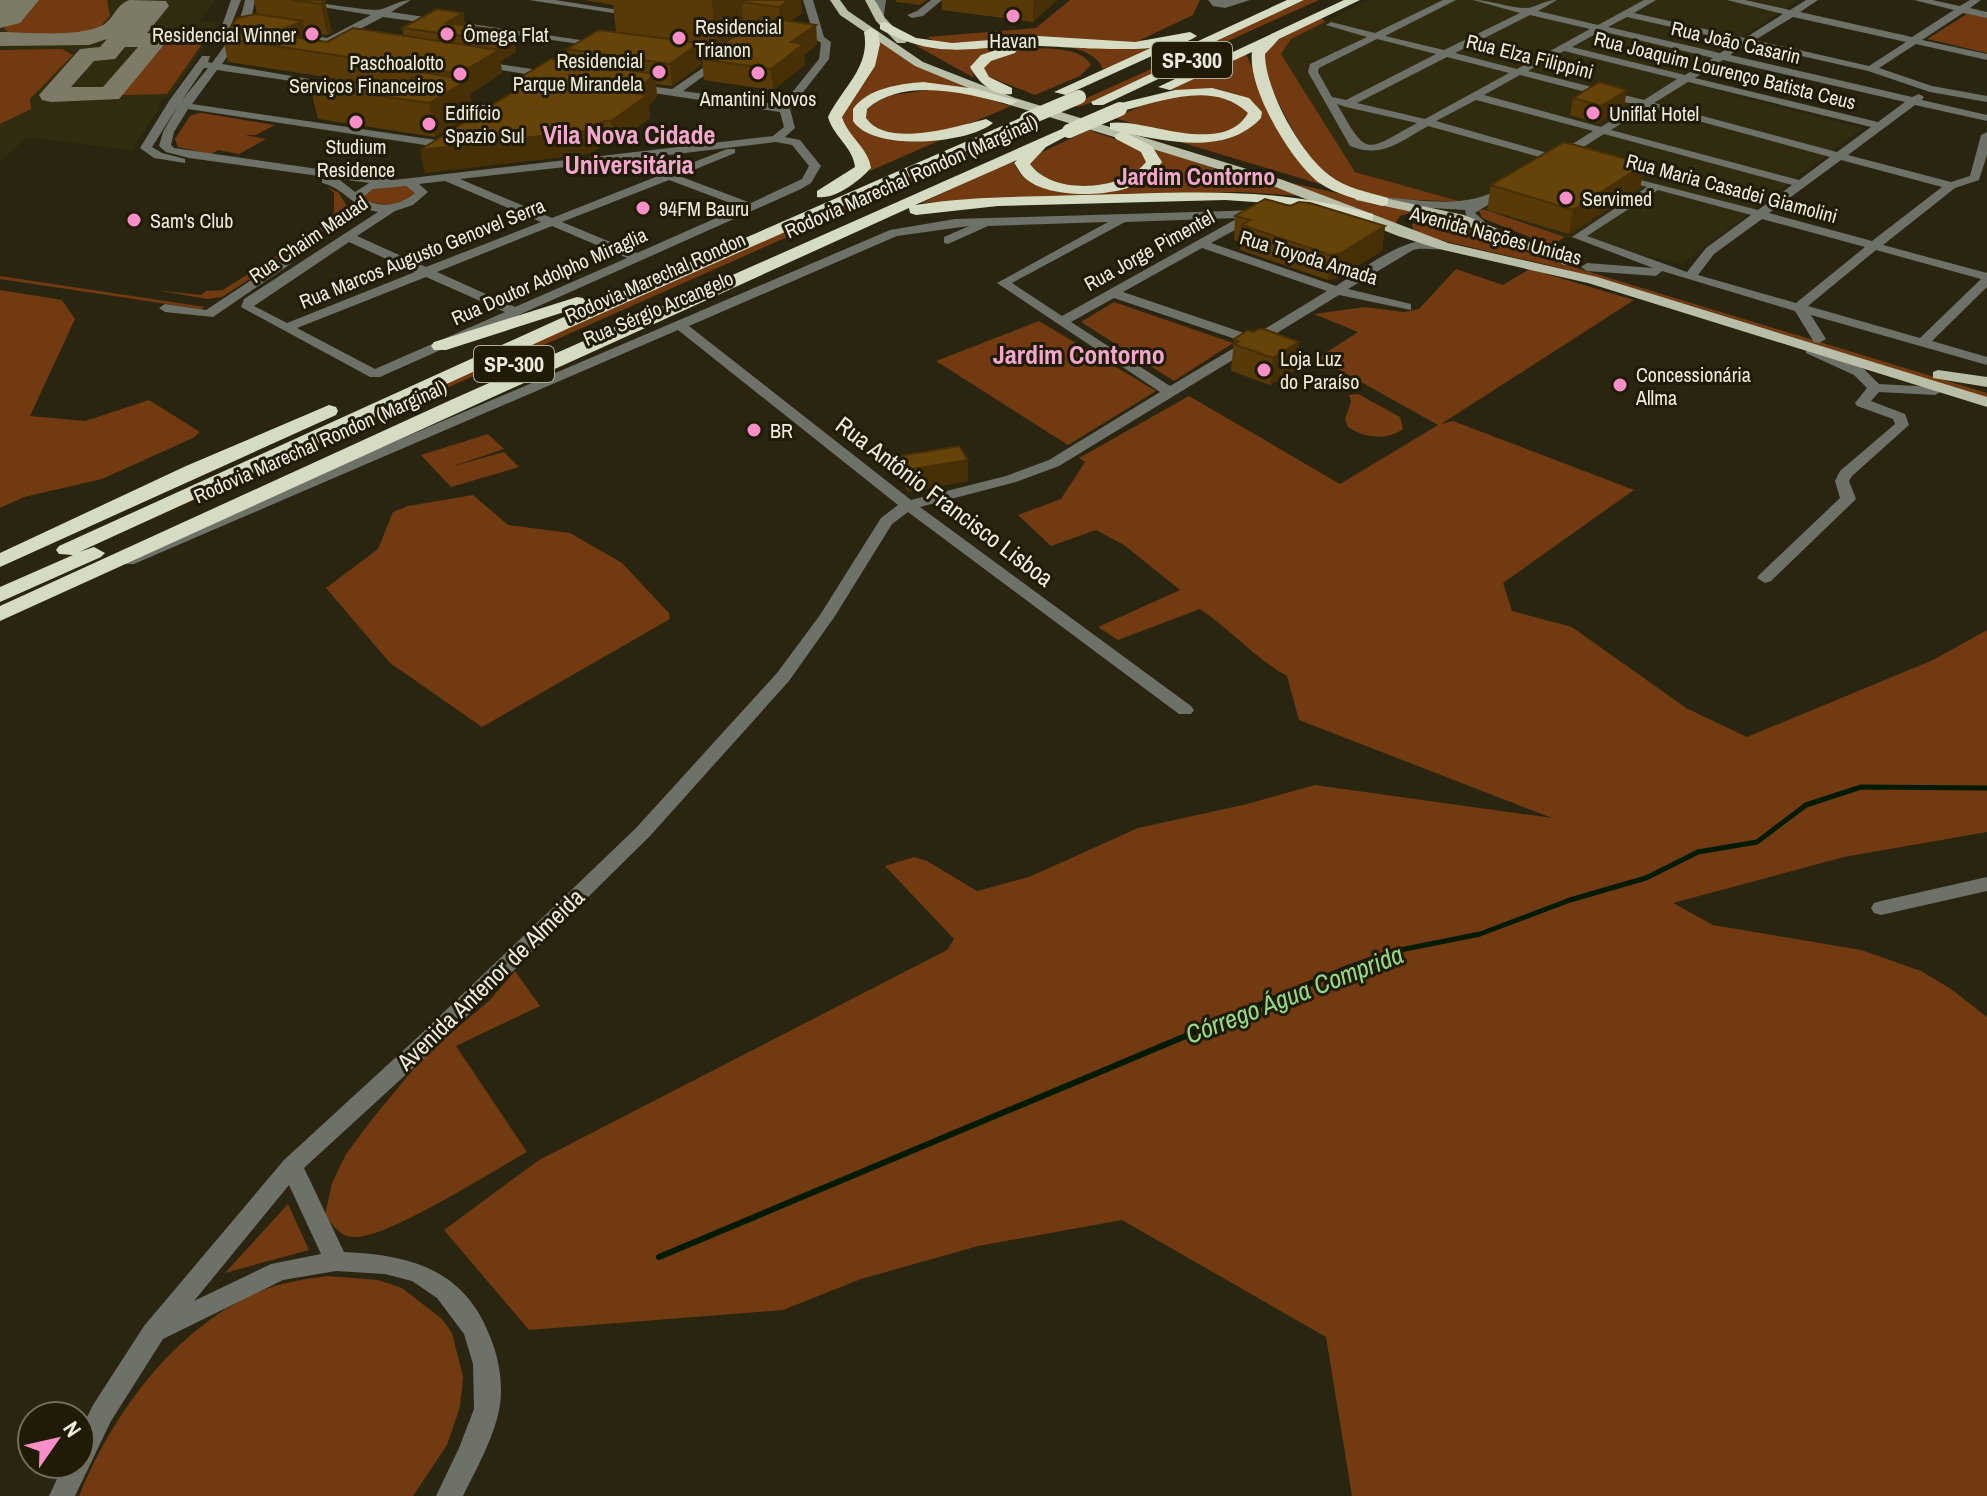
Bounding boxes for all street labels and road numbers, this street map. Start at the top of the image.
street label: Rua João Casarin [1669,14,1803,70]
street label: Rua Joaquim Lourenço Batista Ceus [1591,24,1859,116]
street label: Rua Elza Filippini [1463,27,1597,85]
road number: SP-300 [1152,42,1232,78]
street label: Rodovia Marechal Rondon (Marginal) [780,108,1042,244]
street label: Rua Maria Casadei Giamolini [1623,147,1841,229]
street label: Rua Chaim Mauad [243,189,373,289]
street label: Rua Marcos Augusto Genovel Serra [295,191,549,315]
street label: Avenida Nações Unidas [1406,199,1585,271]
street label: Rua Jorge Pimentel [1079,203,1219,297]
street label: Rua Doutor Adolpho Miraglia [447,221,651,331]
street label: Rua Toyoda Amada [1237,223,1381,291]
street label: Rodovia Marechal Rondon [560,225,750,329]
street label: Rua Sérgio Arcangelo [579,264,737,352]
road number: SP-300 [474,346,554,382]
street label: Rodovia Marechal Rondon (Marginal) [189,373,451,509]
street label: Rua Antônio Francisco Lisboa [830,409,1060,593]
street label: Avenida Antenor de Almeida [389,881,591,1078]

